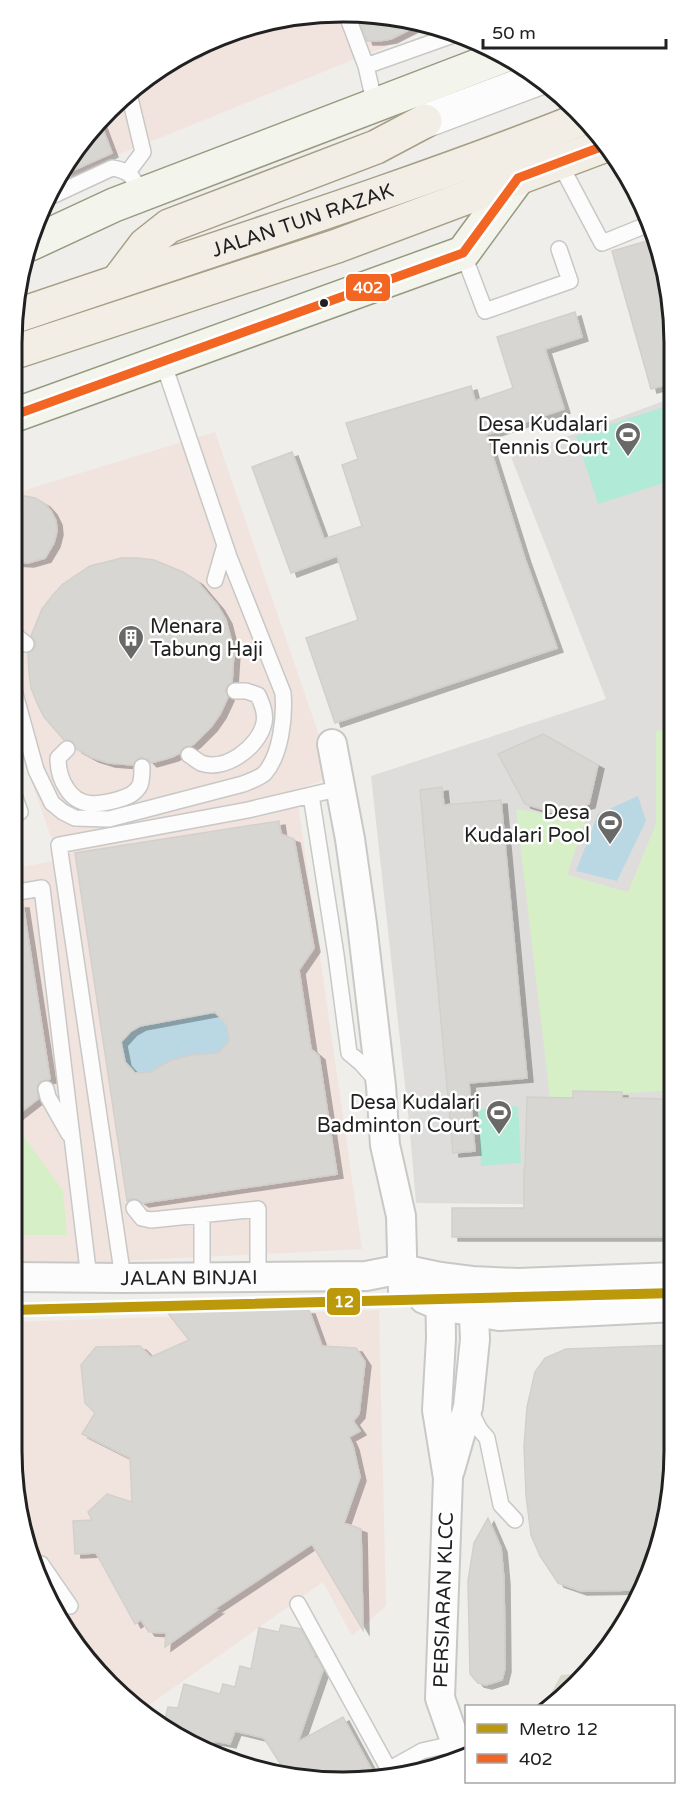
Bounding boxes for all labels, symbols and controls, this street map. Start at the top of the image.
scale bar [483,12,666,50]
text: 50 m [492,22,536,44]
street label: JALAN TUN RAZAK [209,179,397,263]
line badge: 402 [345,273,391,302]
text: 402 [353,278,383,298]
unlabelled marker [318,297,330,309]
place label: Desa Kudalari Tennis Court [478,413,608,460]
sports icon: Desa Kudalari Tennis Court [613,420,643,458]
place label: Menara Tabung Haji [150,615,263,662]
building icon: Menara Tabung Haji [116,623,146,661]
place label: Desa Kudalari Pool [464,801,590,848]
sports icon: Desa Kudalari Pool [595,808,625,846]
place label: Desa Kudalari Badminton Court [317,1091,480,1138]
sports icon: Desa Kudalari Badminton Court [484,1098,514,1136]
street label: JALAN BINJAI [120,1266,258,1291]
line badge: 12 [326,1287,361,1316]
text: 12 [334,1292,354,1312]
street label: PERSIARAN KLCC [429,1512,459,1688]
legend [465,1705,675,1783]
text: Metro 12 [519,1718,598,1740]
text: 402 [519,1748,553,1770]

